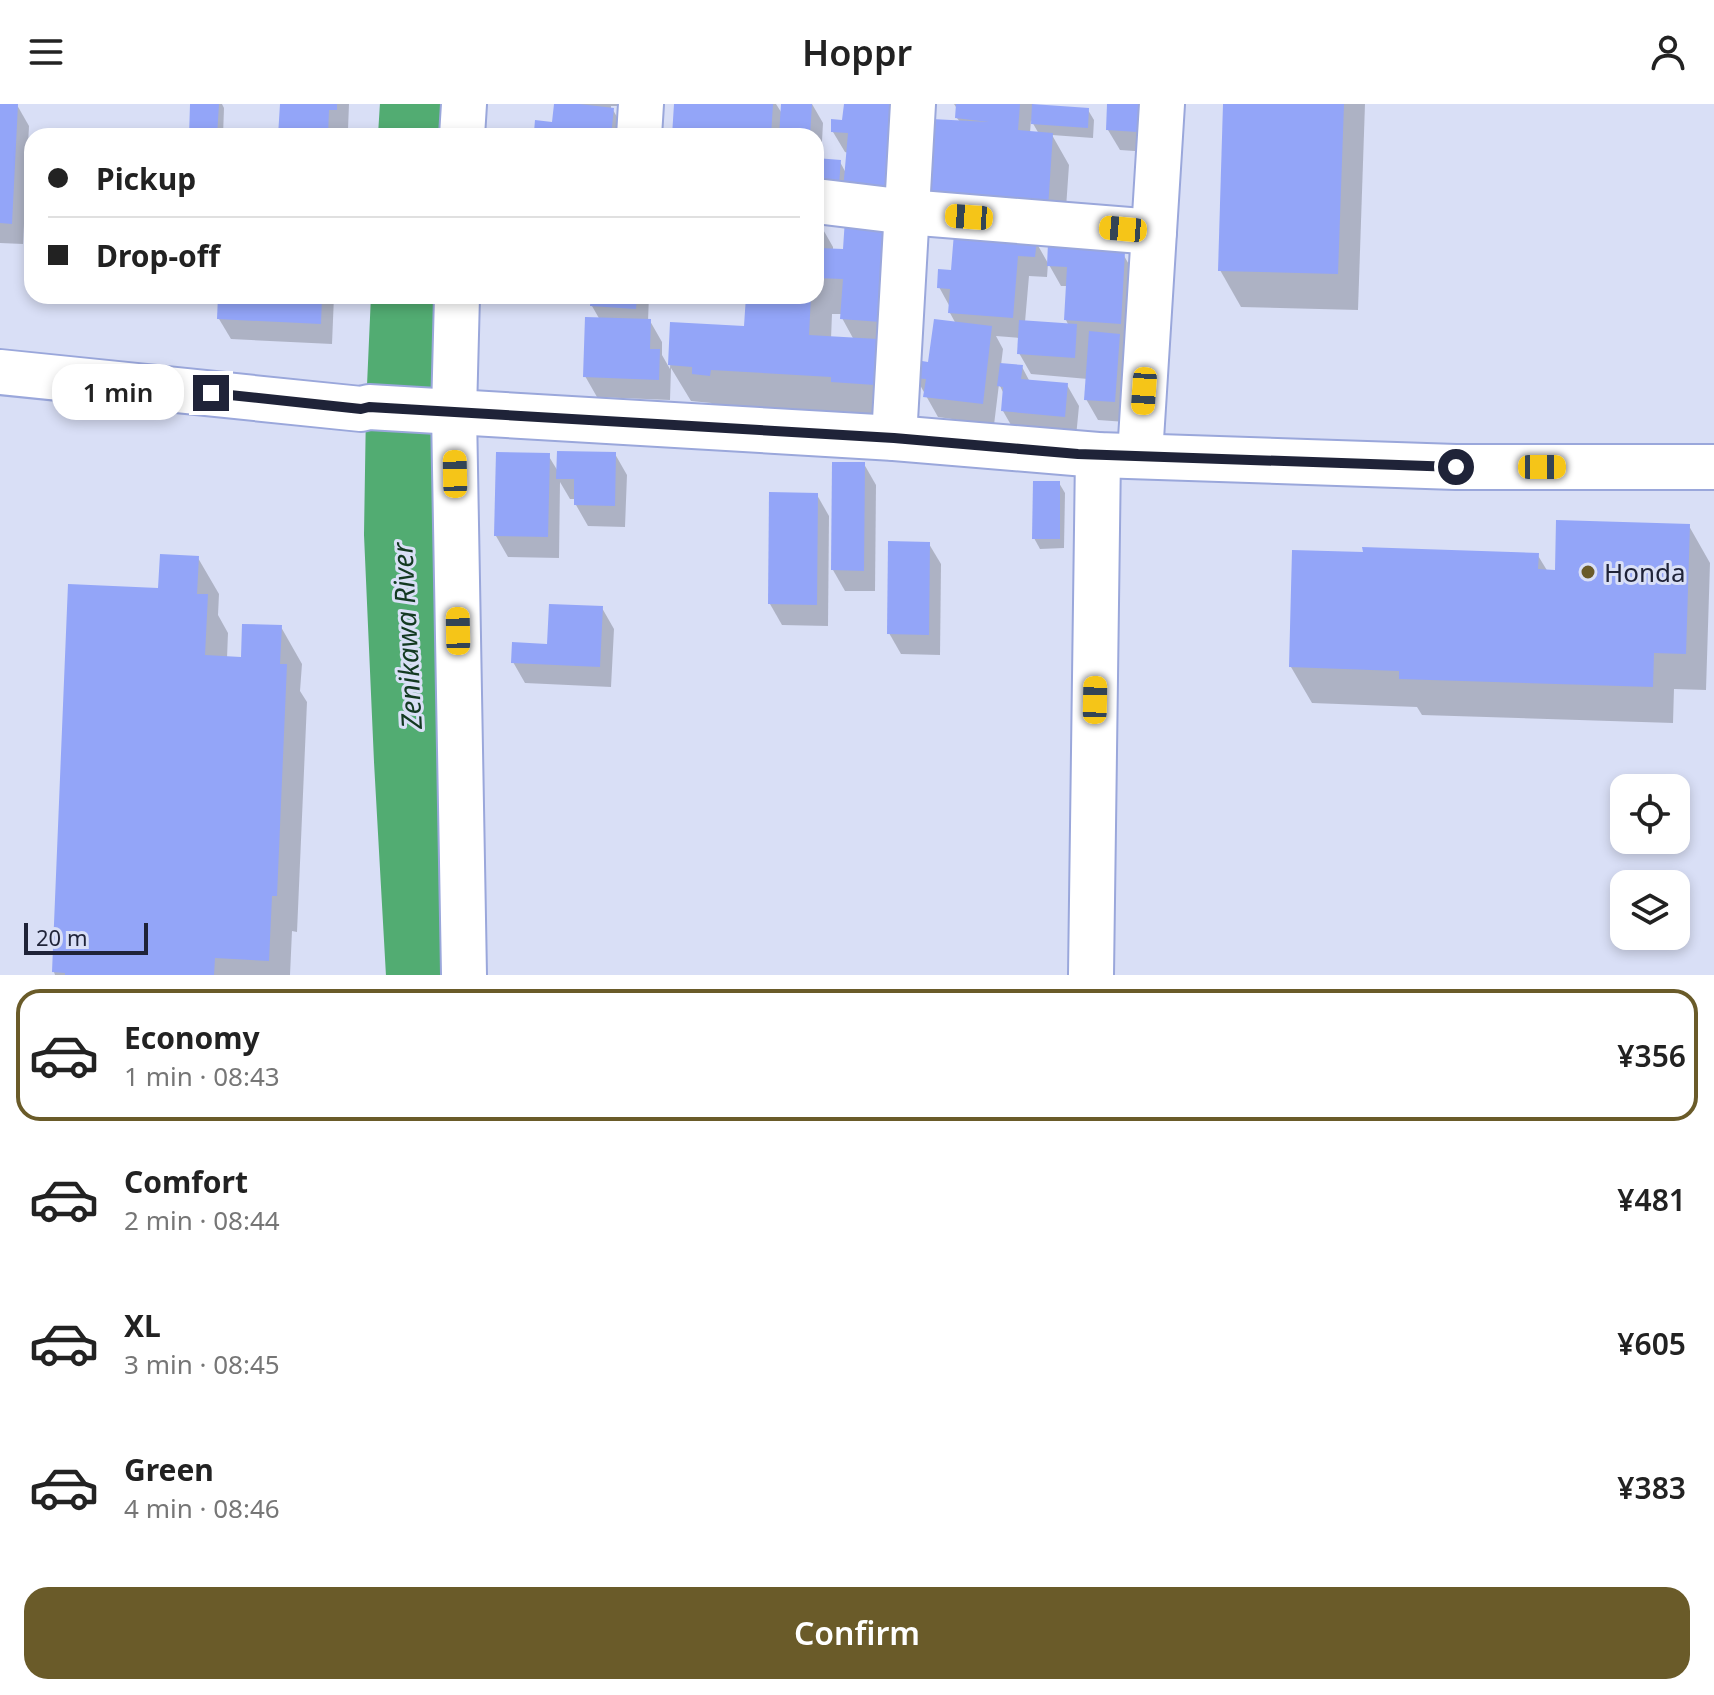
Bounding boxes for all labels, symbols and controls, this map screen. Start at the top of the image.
text: Hoppr [802,28,912,77]
icon: menu [24,30,68,74]
icon: person [1646,30,1690,74]
text: Pickup [96,158,196,199]
car [944,203,994,231]
car [1098,215,1148,243]
text: Drop-off [96,235,220,276]
callout: 1 min [51,365,183,421]
car [1130,366,1158,416]
text: 1 min [83,374,153,410]
route end [193,375,229,411]
route start [1438,449,1474,485]
car [443,450,467,498]
car [1518,455,1566,479]
water label: Zenikawa River [382,540,430,731]
place label: Honda [1604,554,1686,590]
marker: Honda [1579,563,1597,581]
car [446,607,470,655]
car [1083,676,1107,724]
map controls [1610,774,1690,950]
button: locate [1610,774,1690,854]
button: layers [1610,870,1690,950]
scale bar [24,919,148,955]
text: 20 m [36,922,87,952]
text: Economy [124,1017,260,1058]
icon: car [28,1019,100,1091]
text: ¥356 [1617,1035,1686,1076]
text: 1 min · 08:43 [124,1058,280,1094]
text: Comfort [124,1161,248,1202]
icon: car [28,1163,100,1235]
text: ¥481 [1617,1179,1686,1220]
text: 2 min · 08:44 [124,1202,280,1238]
text: XL [124,1305,161,1346]
icon: car [28,1307,100,1379]
text: ¥605 [1617,1323,1686,1364]
text: 3 min · 08:45 [124,1346,280,1382]
text: Green [124,1449,214,1490]
icon: car [28,1451,100,1523]
text: ¥383 [1617,1467,1686,1508]
text: 4 min · 08:46 [124,1490,280,1526]
button: Confirm [24,1587,1690,1679]

